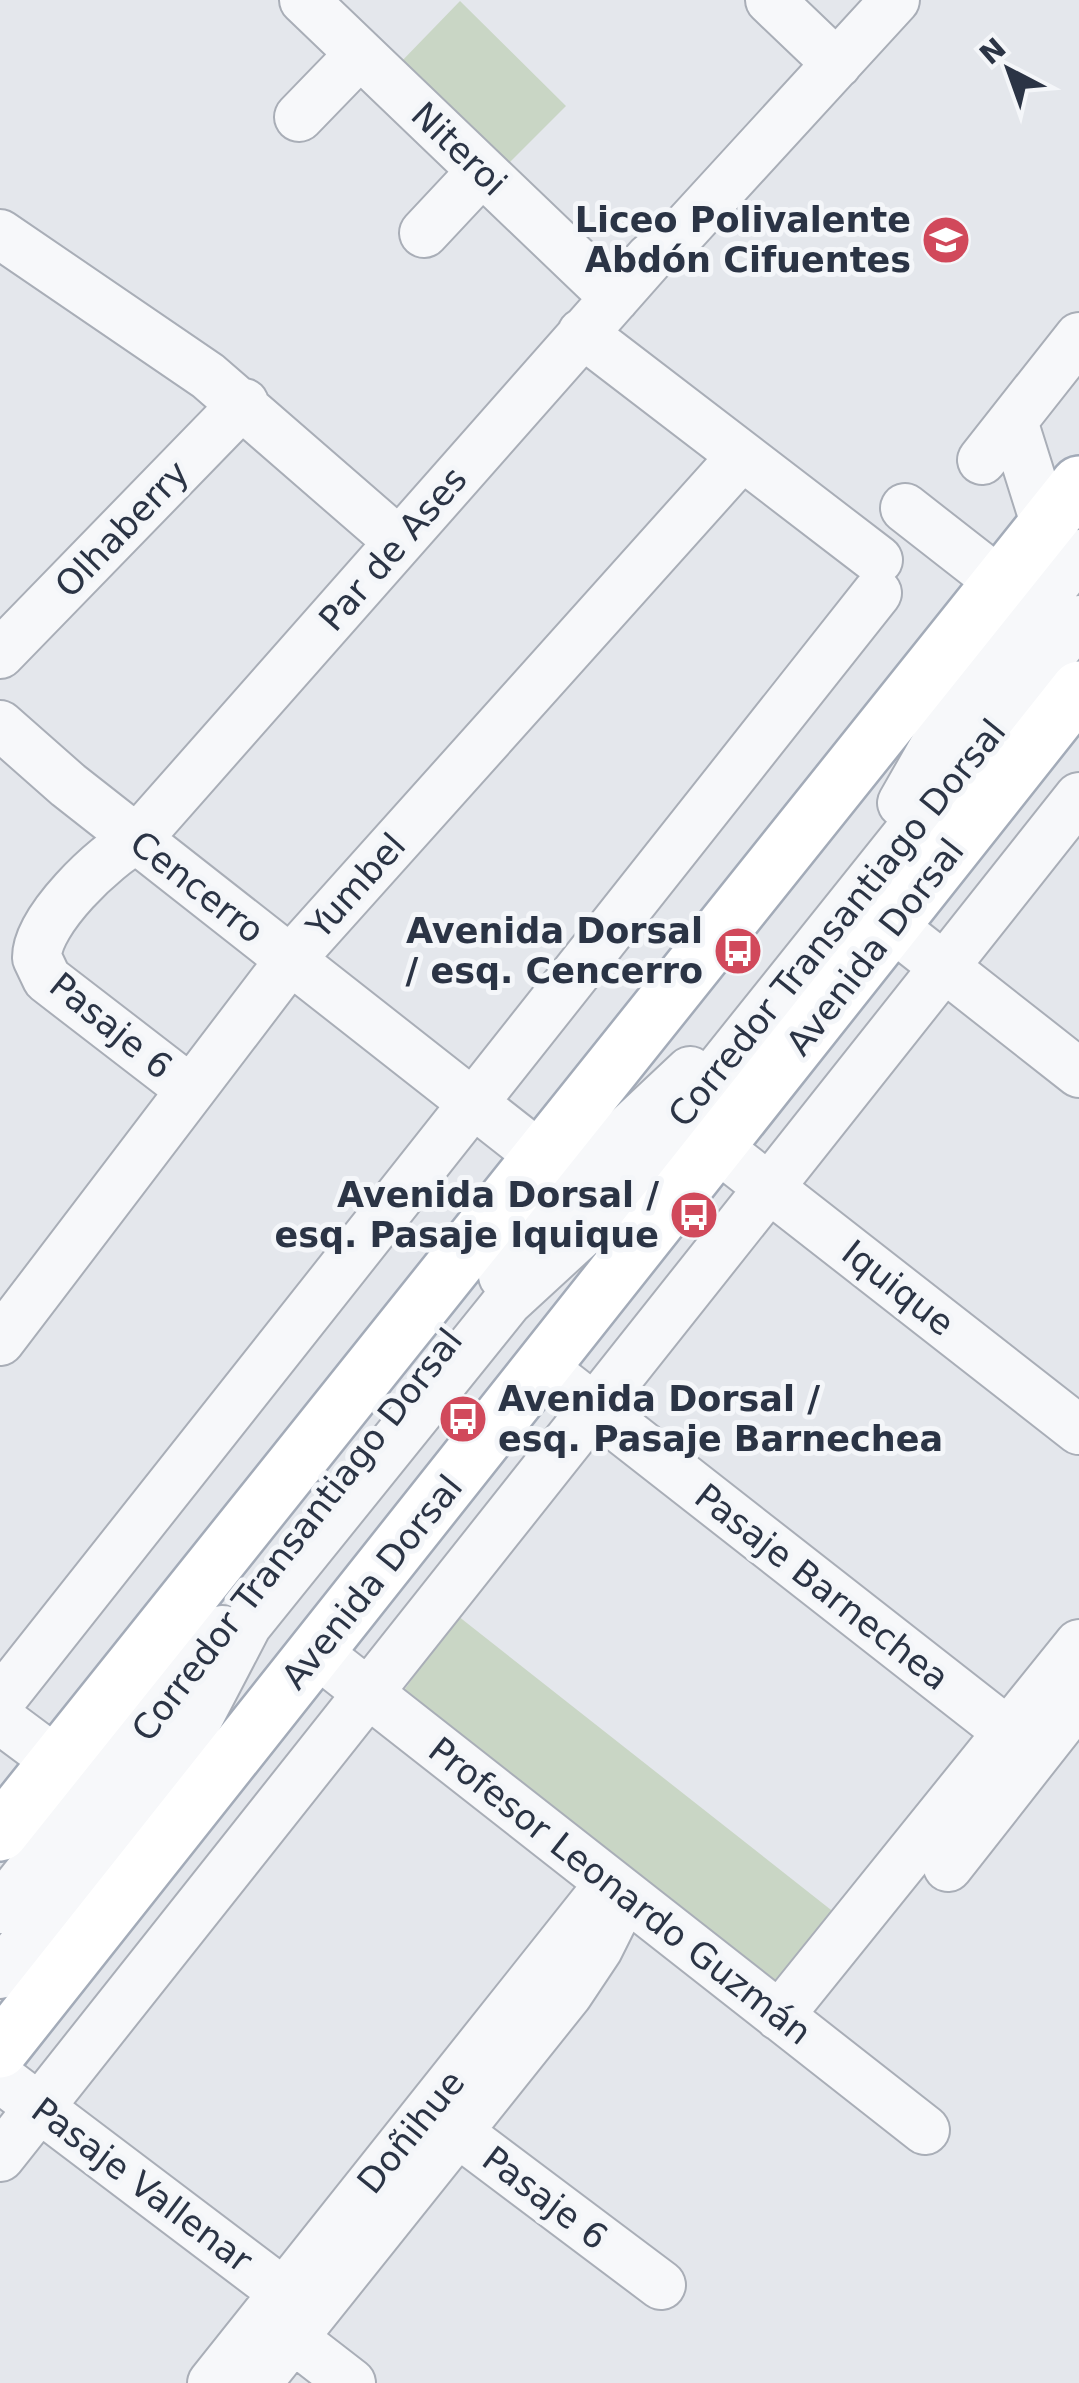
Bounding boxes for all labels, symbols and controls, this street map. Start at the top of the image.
north arrow [959,20,1059,120]
text: N [973,31,1013,72]
street label: Niteroi [403,94,515,204]
place label: Liceo Polivalente Abdón Cifuentes [575,200,911,280]
school or university icon: Liceo Polivalente Abdón Cifuentes [920,214,972,266]
street label: Olhaberry [47,453,197,605]
street label: Par de Ases [311,459,475,639]
street label: Corredor Transantiago Dorsal [660,712,1014,1134]
street label: Cencerro [123,823,271,951]
street label: Yumbel [298,825,413,947]
street label: Avenida Dorsal [778,831,972,1063]
place label: Avenida Dorsal / esq. Cencerro [406,911,703,991]
bus stop icon: Avenida Dorsal / esq. Cencerro [712,925,764,977]
street label: Pasaje 6 [42,965,180,1087]
place label: Avenida Dorsal / esq. Pasaje Iquique [274,1175,659,1255]
bus stop icon: Avenida Dorsal / esq. Pasaje Iquique [668,1189,720,1241]
street label: Iquique [834,1232,962,1344]
street label: Corredor Transantiago Dorsal [124,1321,470,1749]
place label: Avenida Dorsal / esq. Pasaje Barnechea [498,1379,943,1459]
bus stop icon: Avenida Dorsal / esq. Pasaje Barnechea [437,1393,489,1445]
street label: Avenida Dorsal [274,1467,470,1697]
street label: Pasaje Barnechea [687,1476,957,1698]
street label: Profesor Leonardo Guzmán [421,1729,819,2053]
street label: Doñihue [349,2063,473,2201]
street label: Pasaje Vallenar [24,2089,260,2281]
street label: Pasaje 6 [475,2138,615,2258]

